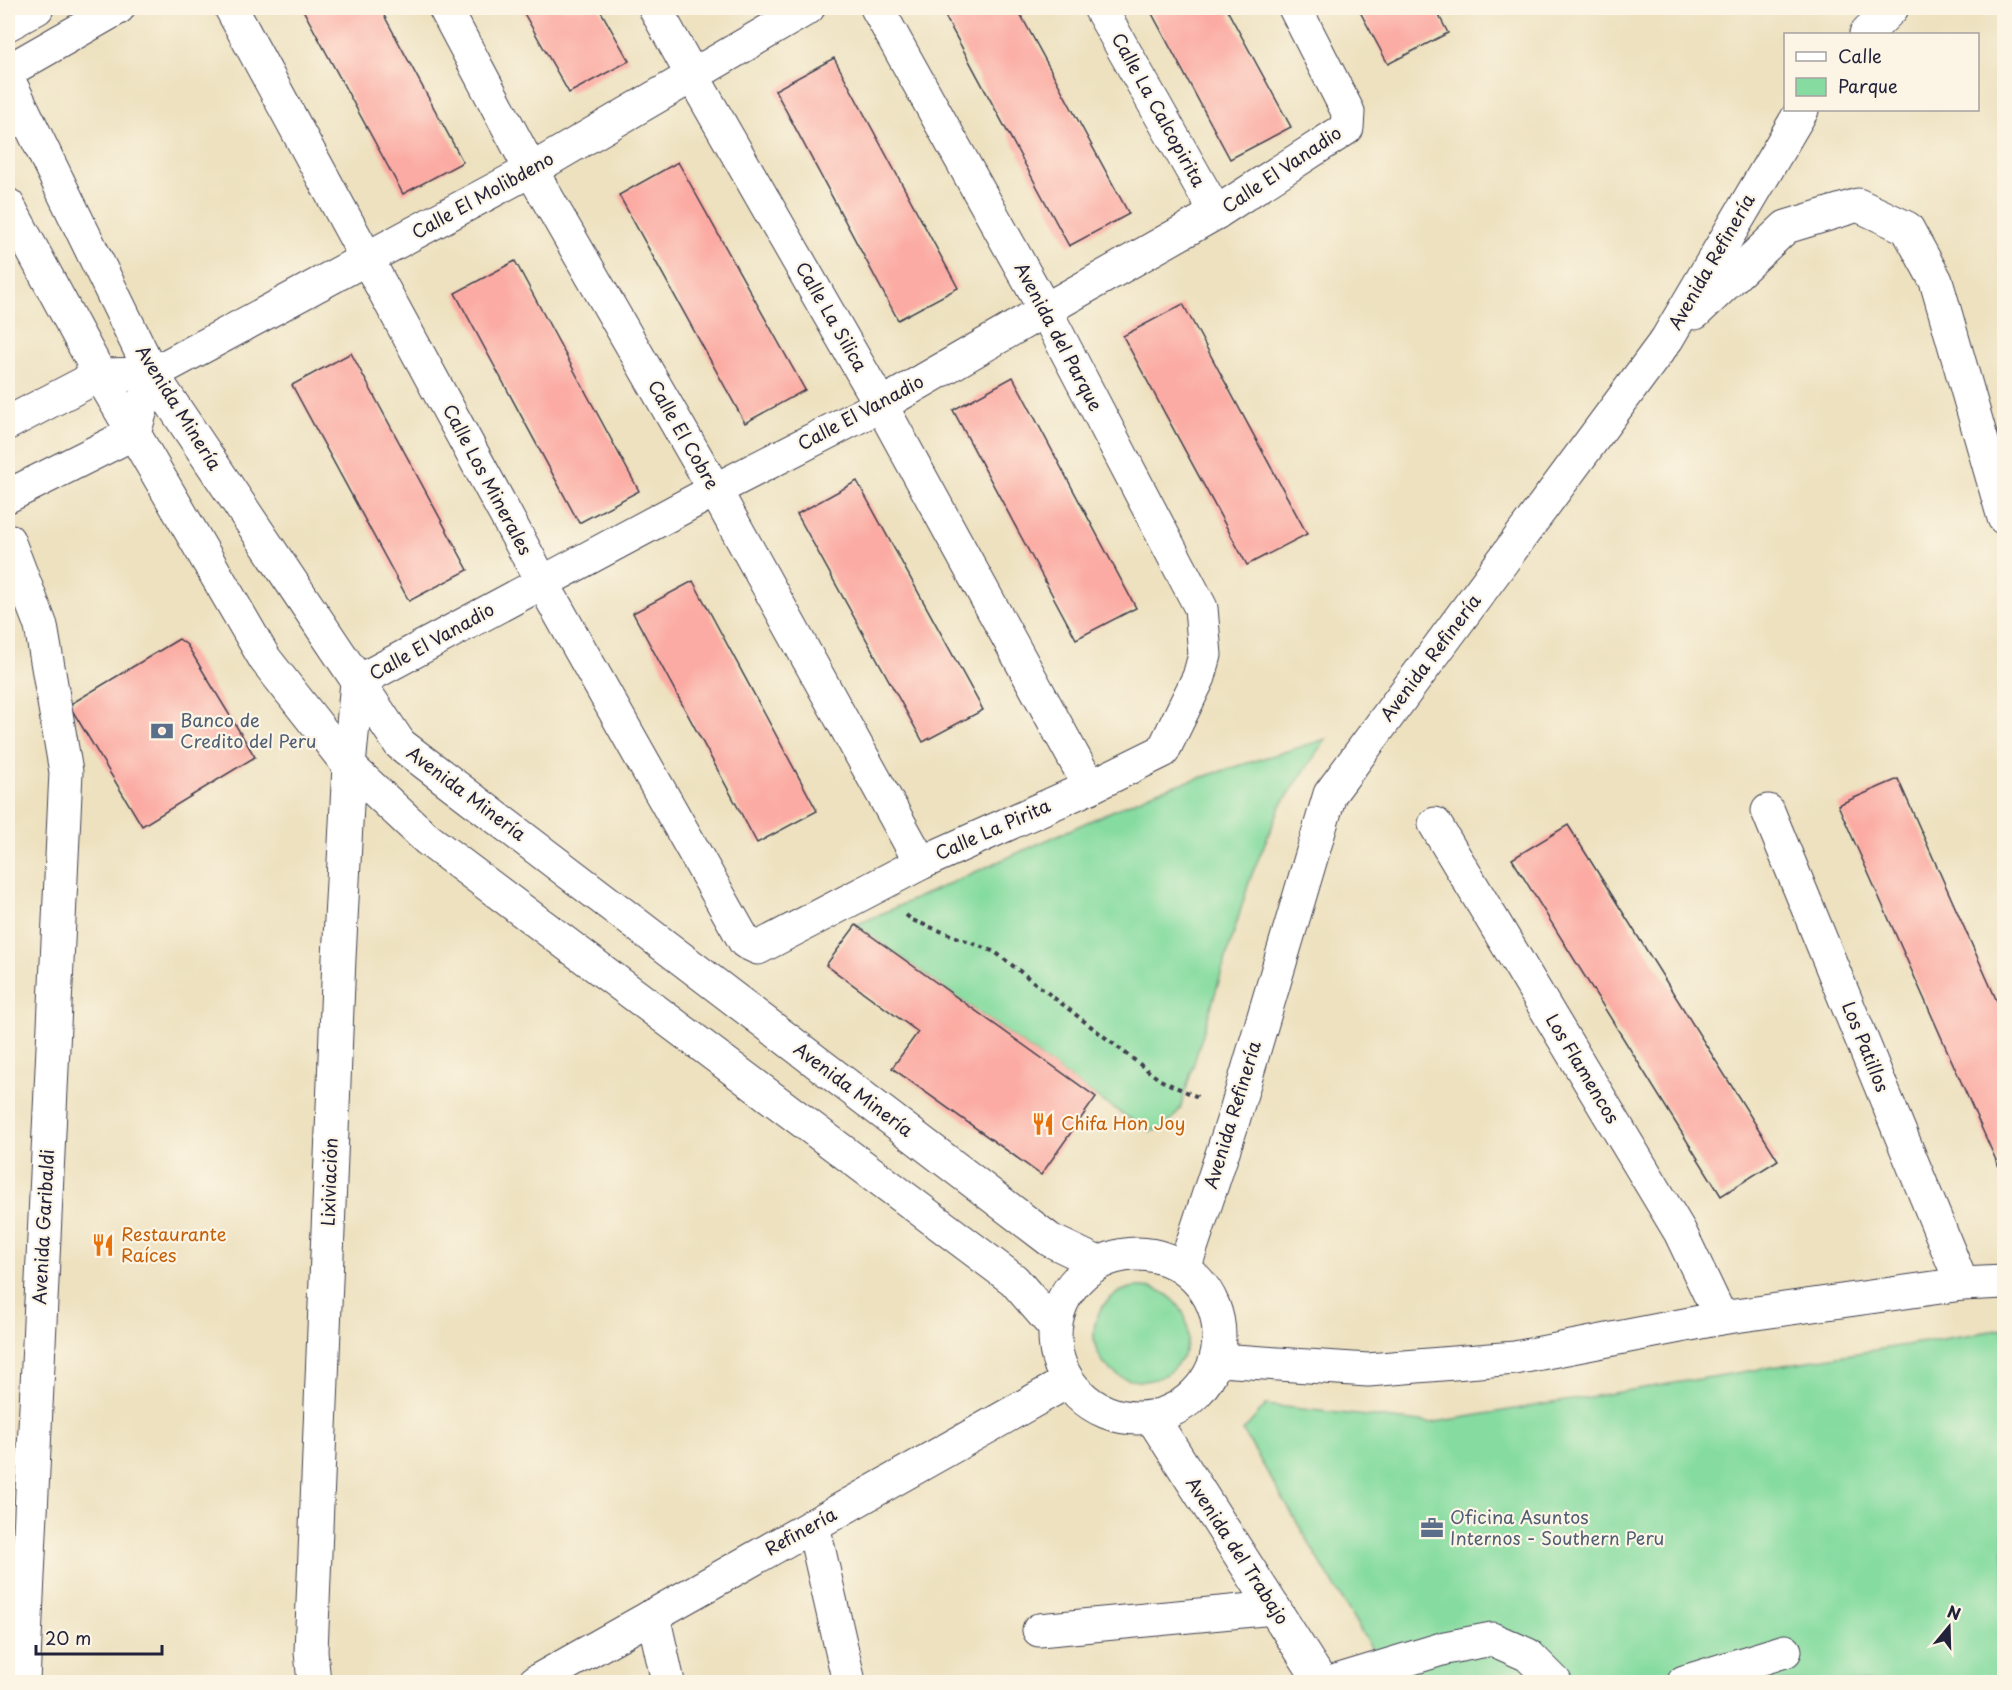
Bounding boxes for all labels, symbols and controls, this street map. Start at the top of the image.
street label: Calle La Calcopirita [1106,27,1213,192]
legend [1784,33,1979,111]
text: Calle [1838,42,1882,69]
text: Parque [1838,72,1898,99]
street label: Calle El Vanadio [1216,119,1346,219]
street label: Calle El Molibdeno [406,144,558,245]
street label: Avenida Refinería [1661,188,1761,334]
street label: Calle La Silica [790,256,875,377]
street label: Avenida del Parque [1009,257,1110,416]
street label: Avenida Minería [130,339,229,476]
street label: Calle El Vanadio [792,367,928,456]
street label: Calle El Cobre [642,374,727,494]
street label: Calle Los Minerales [437,399,540,560]
street label: Avenida Refinería [1373,587,1487,726]
street label: Calle El Vanadio [364,595,499,686]
place label: Banco de Credito del Peru [180,706,316,754]
bank icon: Banco de Credito del Peru [149,718,175,744]
street label: Avenida Minería [402,739,533,847]
street label: Calle La Pirita [931,791,1055,866]
street label: Los Patillos [1836,997,1897,1096]
street label: Los Flamencos [1540,1008,1627,1128]
street label: Avenida Minería [789,1035,920,1143]
street label: Avenida Refinería [1196,1037,1267,1192]
place label: Chifa Hon Joy [1061,1109,1185,1136]
restaurant icon: Chifa Hon Joy [1030,1111,1056,1137]
street label: Lixiviación [313,1137,344,1227]
street label: Avenida Garibaldi [25,1148,60,1305]
place label: Restaurante Raíces [121,1220,227,1268]
restaurant icon: Restaurante Raíces [90,1232,116,1258]
street label: Avenida del Trabajo [1180,1471,1296,1629]
street label: Refinería [760,1500,842,1561]
place label: Oficina Asuntos Internos - Southern Peru [1450,1503,1664,1551]
office icon: Oficina Asuntos Internos - Southern Peru [1419,1515,1445,1541]
north arrow [1919,1597,1979,1657]
text: N [1944,1598,1964,1625]
scale bar [36,1618,162,1656]
text: 20 m [45,1624,91,1651]

